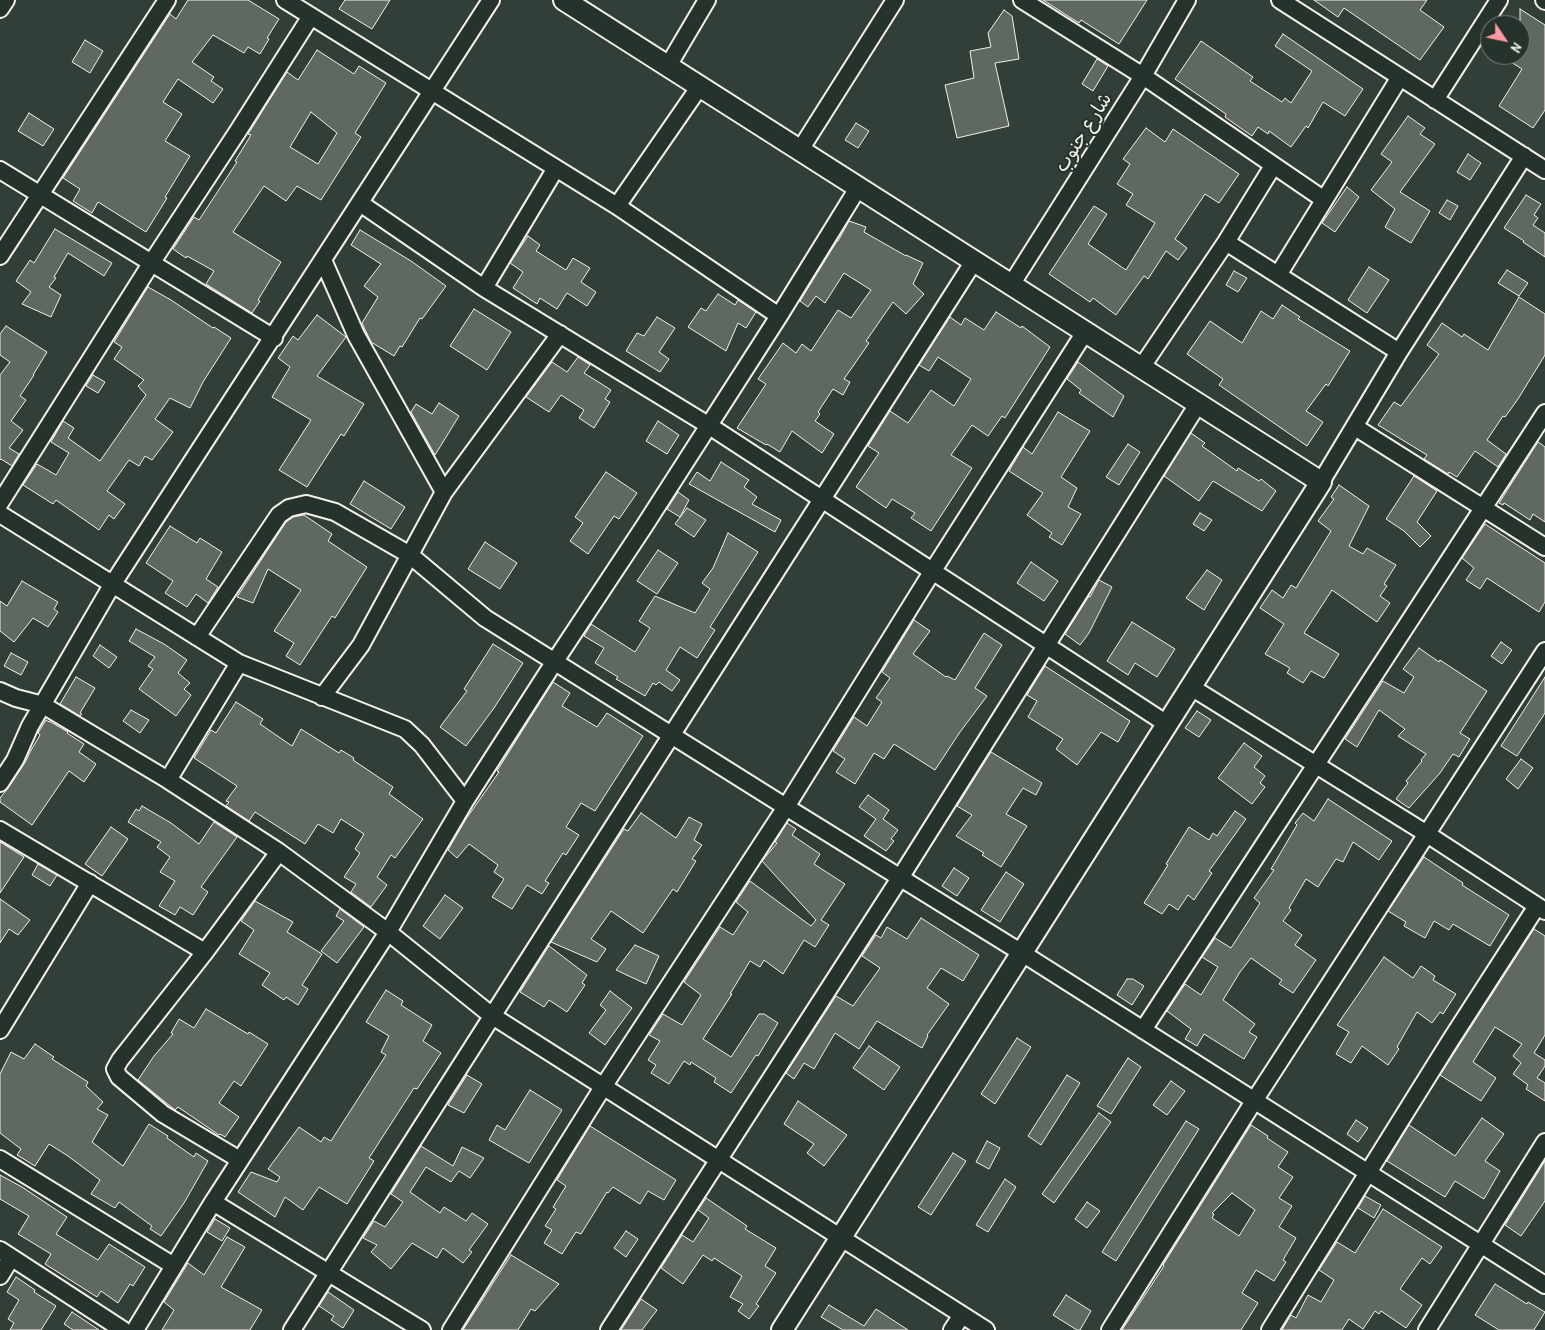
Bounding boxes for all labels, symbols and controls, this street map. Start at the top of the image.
north arrow [1480,15,1530,65]
text: N [1507,40,1527,57]
street label: شارع جنوب [1051,89,1117,177]

